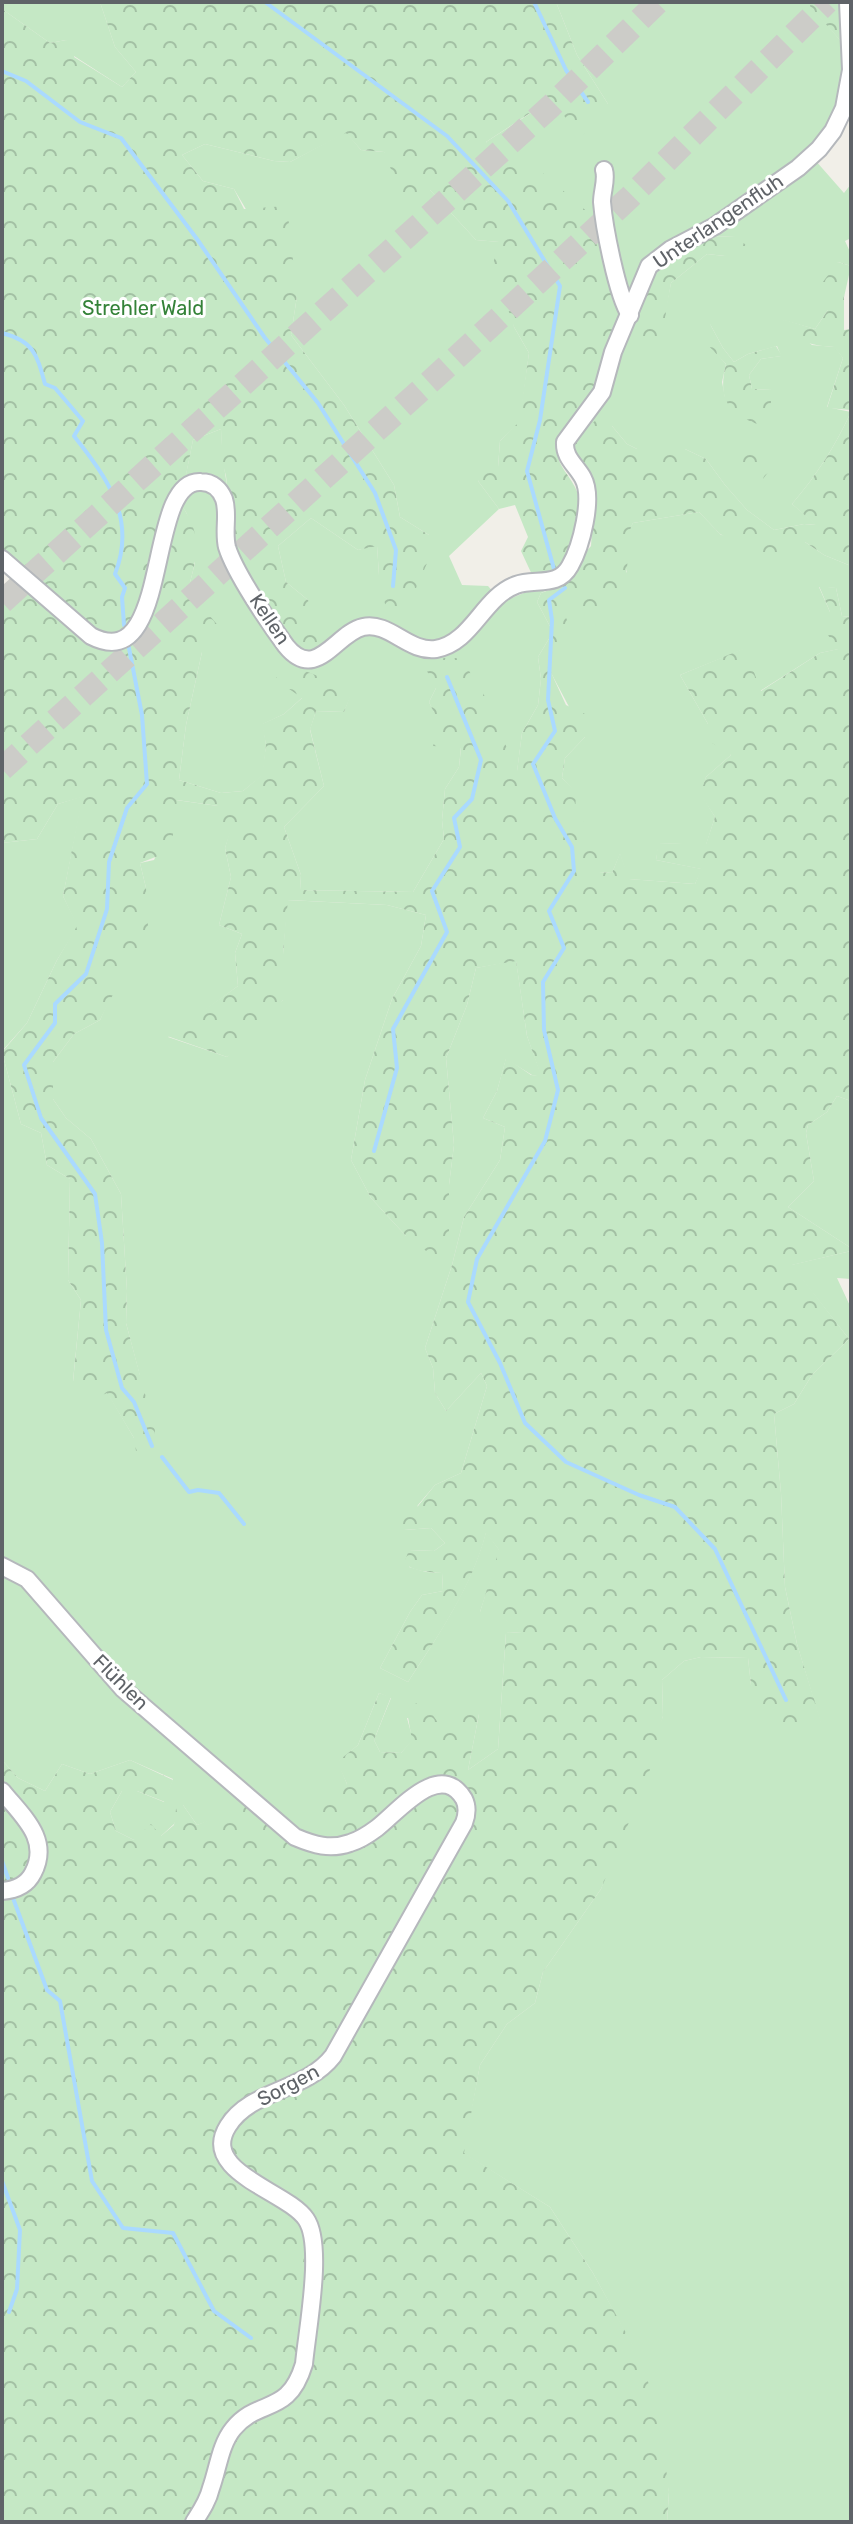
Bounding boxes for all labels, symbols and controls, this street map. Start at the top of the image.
street label: Unterlangenfluh [648,169,788,273]
park label: Strehler Wald [82,296,204,320]
street label: Kellen [244,589,296,649]
street label: Flühlen [88,1649,154,1715]
street label: Sorgen [253,2059,323,2111]

